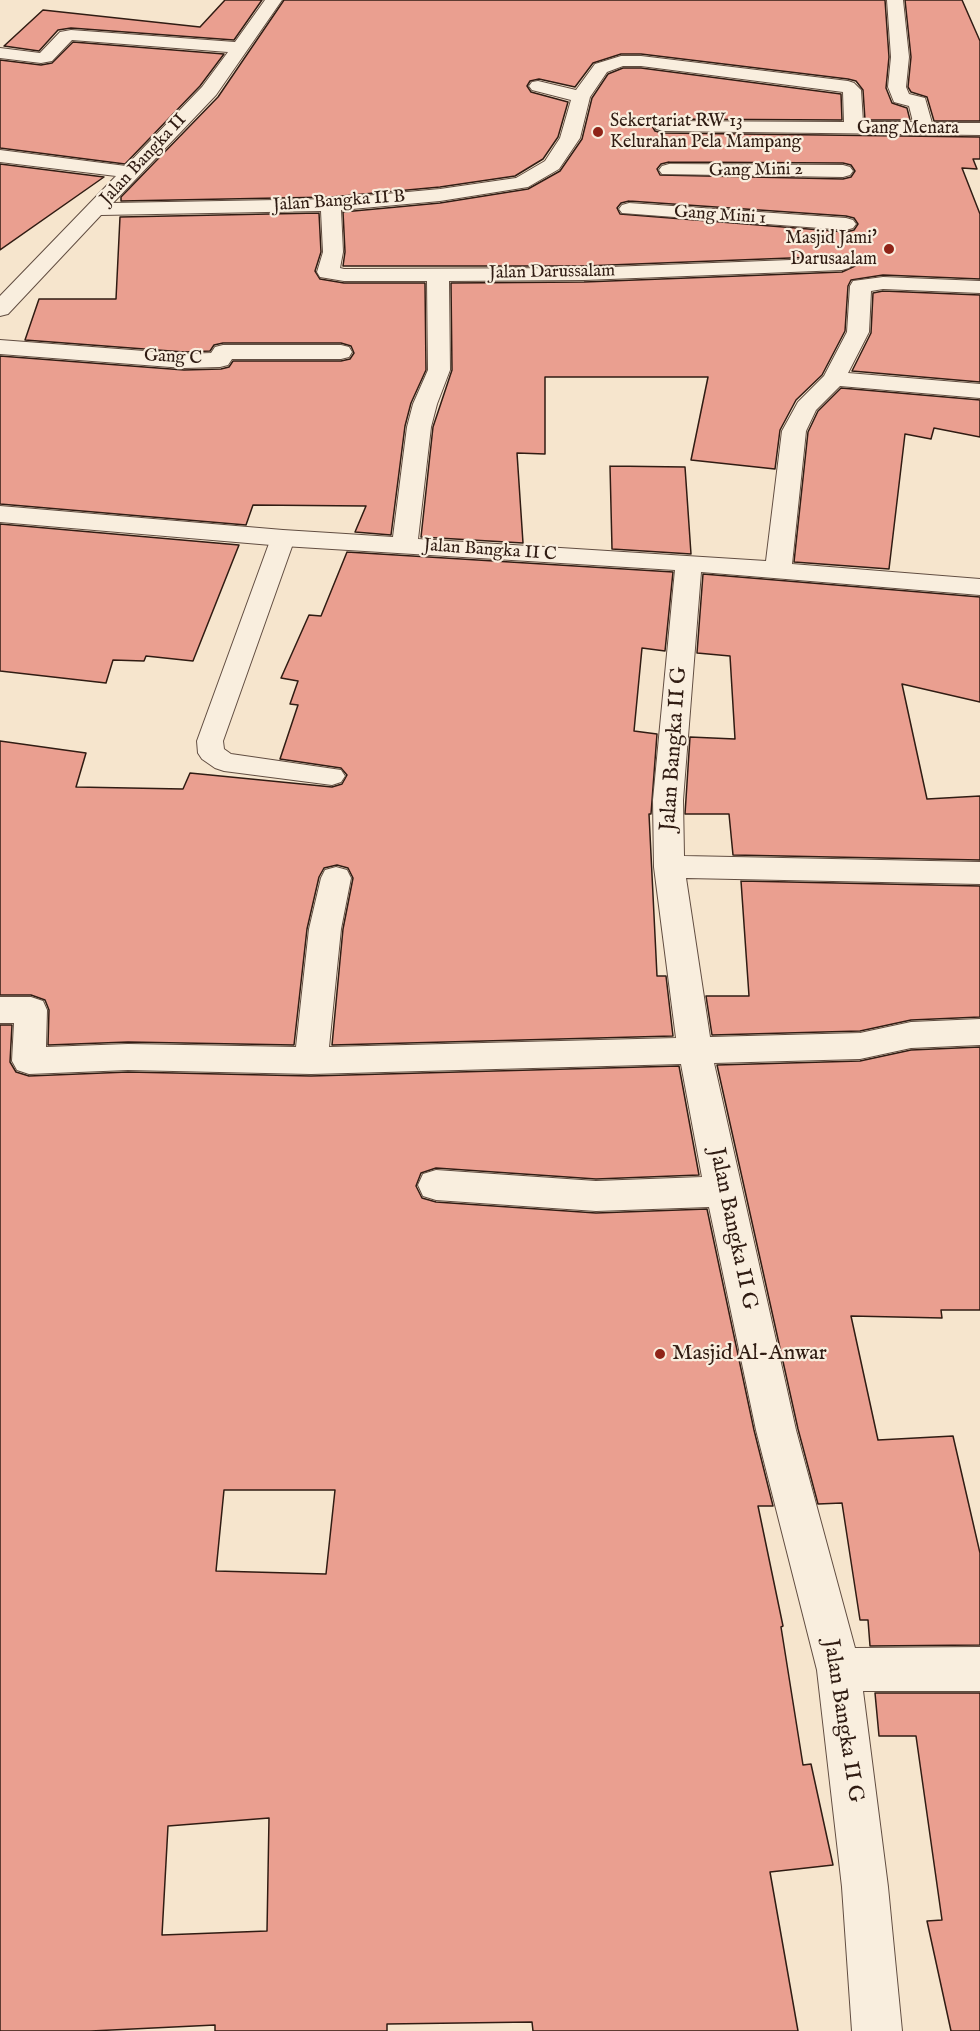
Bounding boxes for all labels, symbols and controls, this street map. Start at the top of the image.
street label: Jalan Bangka II [96,110,192,210]
place label: Sekertariat RW 13 Kelurahan Pela Mampang [610,111,801,154]
street label: Gang Menara [857,118,959,140]
marker: Sekertariat RW 13 Kelurahan Pela Mampang [591,125,605,139]
street label: Gang Mini 2 [709,159,803,183]
street label: Jalan Bangka II B [272,187,406,217]
street label: Gang Mini 1 [673,202,767,230]
place label: Masjid Jami' Darusaalam [785,228,877,270]
marker: Masjid Jami' Darusaalam [882,242,896,256]
street label: Jalan Darussalam [489,261,615,285]
street label: Gang C [143,346,203,370]
street label: Jalan Bangka II C [423,536,557,566]
street label: Jalan Bangka II G [656,666,694,832]
street label: Jalan Bangka II G [702,1146,762,1312]
place label: Masjid Al-Anwar [672,1341,827,1367]
marker: Masjid Al-Anwar [653,1347,667,1361]
street label: Jalan Bangka II G [816,1637,868,1805]

